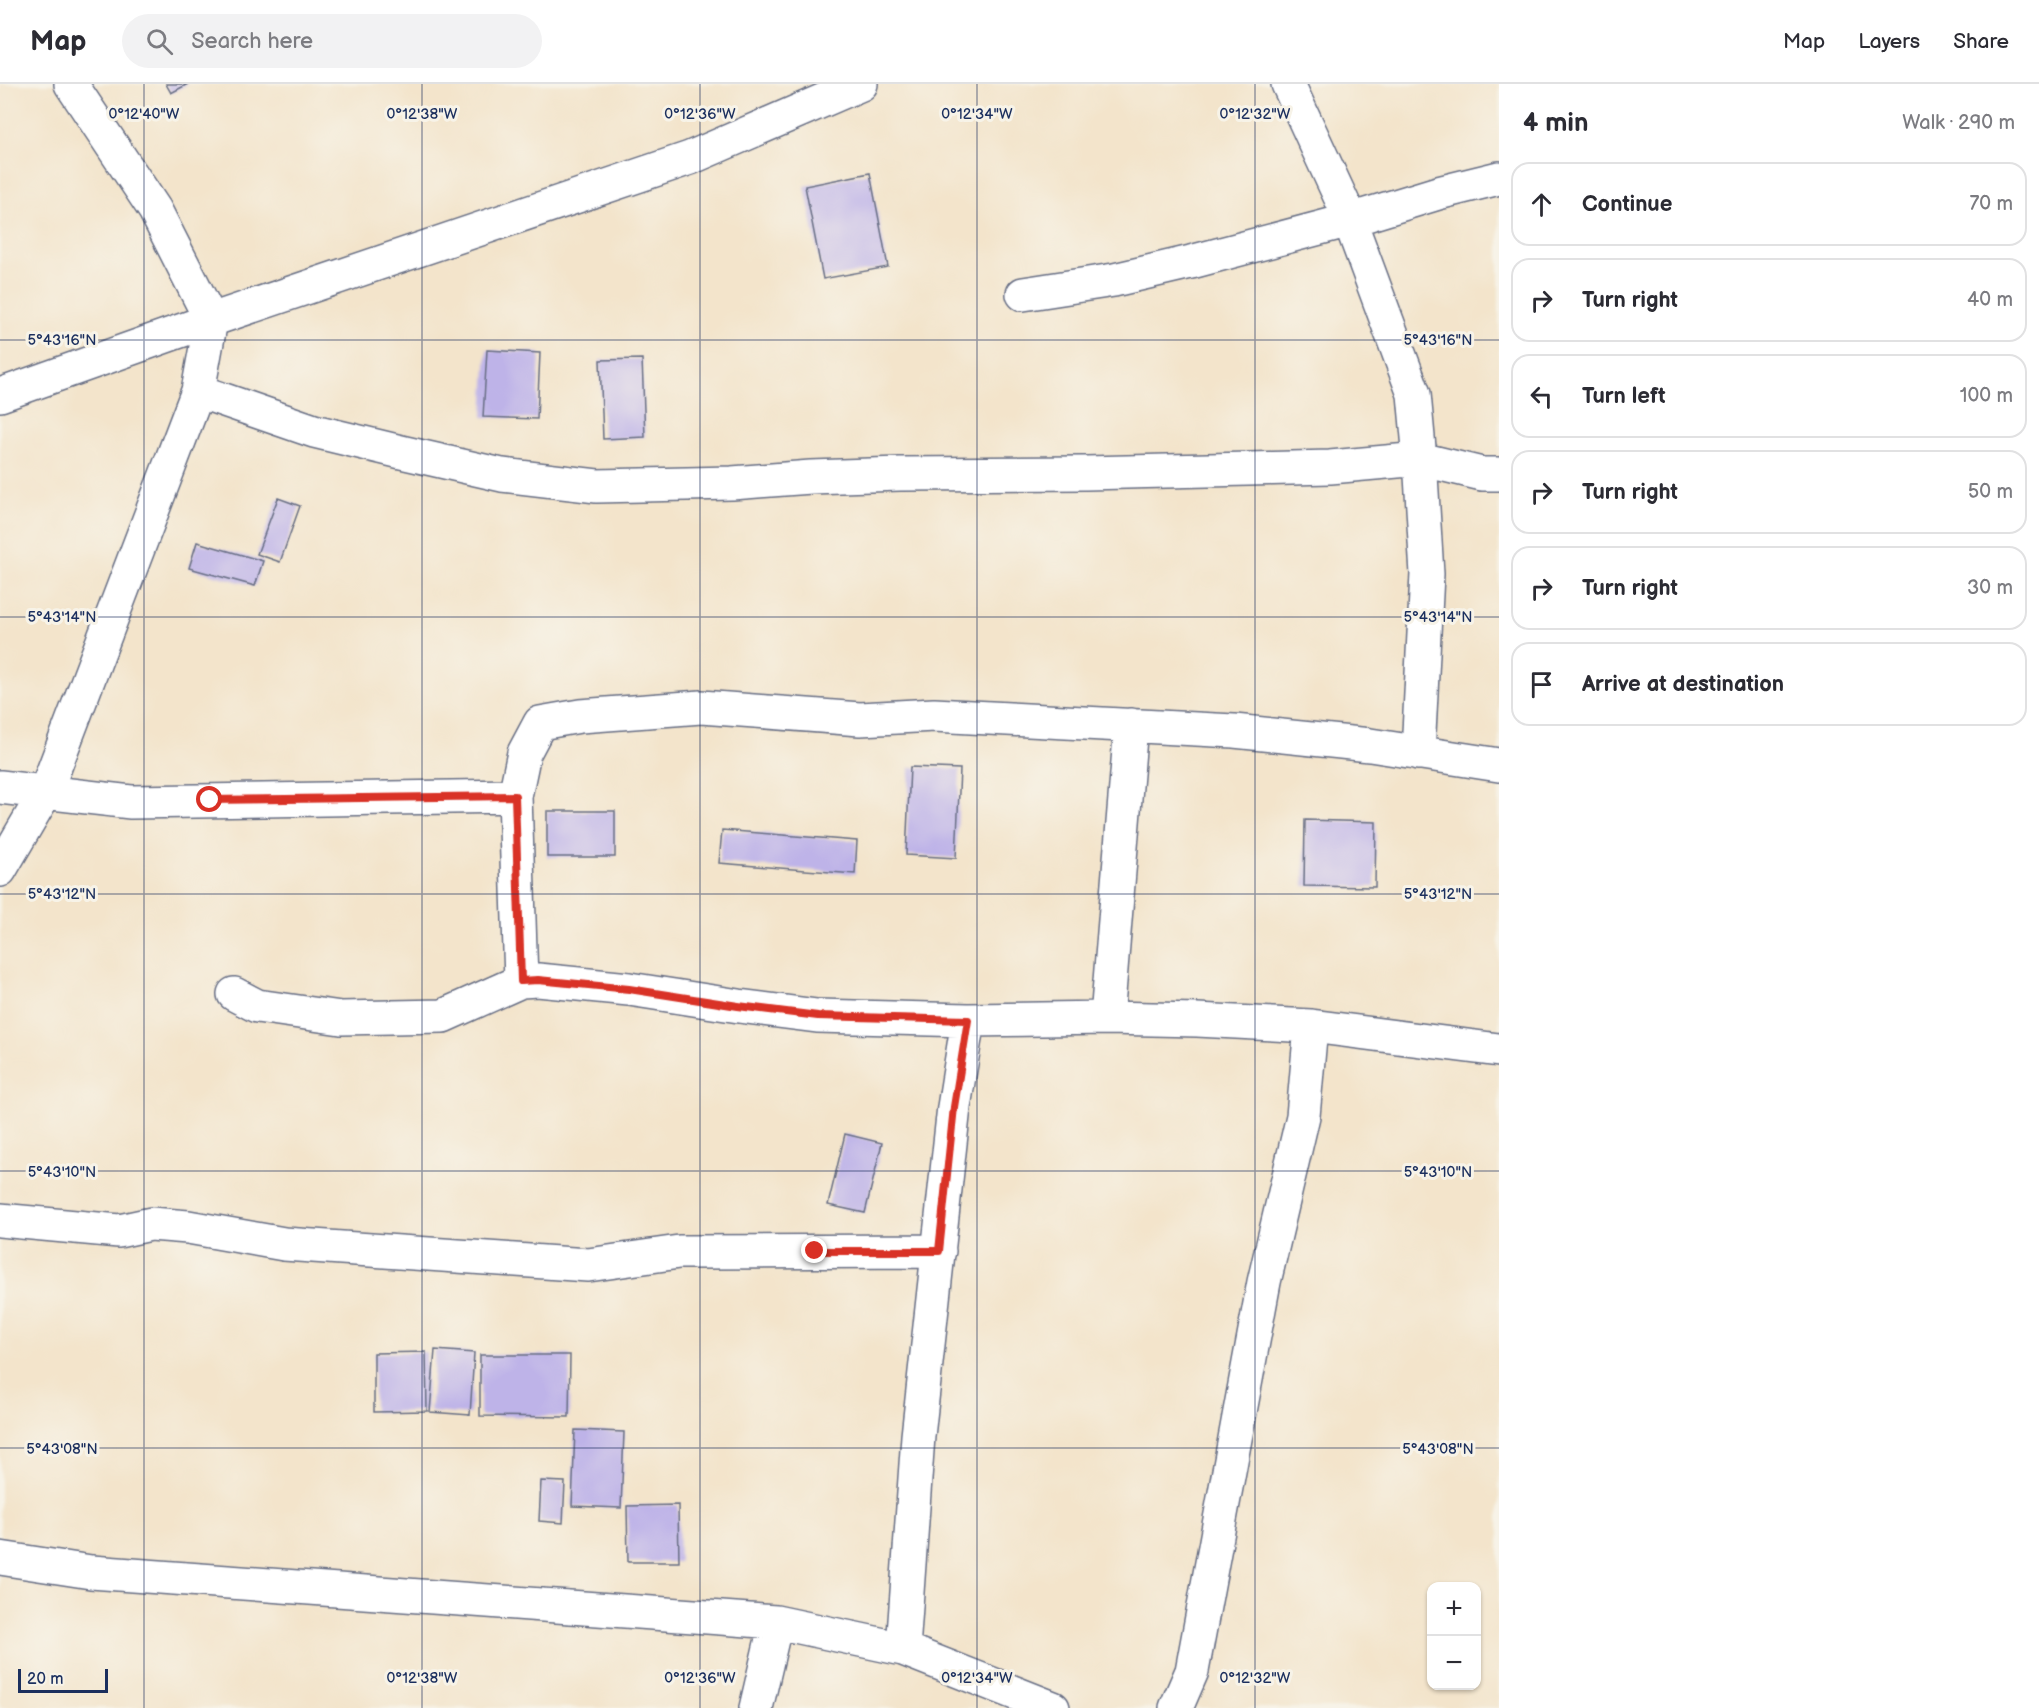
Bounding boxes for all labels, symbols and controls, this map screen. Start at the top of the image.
search box [122,14,542,68]
text: Map [30,25,86,58]
icon: search [143,25,176,58]
text: Search here [191,28,313,55]
text: Map [1783,29,1825,54]
text: Layers [1858,29,1920,54]
text: Share [1953,29,2009,54]
text: 0°12'40"W [109,105,180,124]
text: 0°12'38"W [387,105,458,124]
text: 0°12'36"W [664,105,736,124]
text: 0°12'34"W [941,105,1013,124]
text: 0°12'32"W [1219,105,1291,124]
text: 4 min [1523,108,1588,139]
text: Walk · 290 m [1902,111,2015,135]
icon: ahead [1525,188,1558,221]
text: Continue [1582,191,1672,218]
text: 70 m [1969,192,2013,216]
icon: right [1525,284,1558,317]
text: Turn right [1582,287,1678,314]
text: 40 m [1967,288,2013,312]
text: 5°43'16"N [28,331,96,350]
text: 5°43'16"N [1404,331,1472,350]
icon: left [1525,380,1558,413]
text: Turn left [1582,383,1666,410]
text: 100 m [1960,384,2013,408]
icon: right [1525,476,1558,509]
text: Turn right [1582,479,1678,506]
text: 50 m [1968,480,2013,504]
icon: right [1525,572,1558,605]
text: Turn right [1582,575,1678,602]
text: 30 m [1967,576,2013,600]
text: 5°43'14"N [28,608,96,627]
text: 5°43'14"N [1404,608,1472,627]
icon: arrive [1525,668,1558,701]
text: Arrive at destination [1582,671,1784,698]
route start [196,786,222,812]
text: 5°43'12"N [28,885,96,904]
text: 5°43'12"N [1404,885,1472,904]
text: 5°43'10"N [28,1163,96,1182]
text: 5°43'10"N [1404,1163,1472,1182]
route end [801,1237,827,1263]
text: 5°43'08"N [26,1440,98,1459]
text: 5°43'08"N [1402,1440,1474,1459]
map controls [1427,1582,1481,1690]
button: + [1427,1582,1481,1636]
button: − [1427,1636,1481,1690]
scale bar [18,1666,108,1694]
text: 0°12'38"W [387,1669,458,1688]
text: 0°12'36"W [664,1669,736,1688]
text: 0°12'34"W [941,1669,1013,1688]
text: 0°12'32"W [1219,1669,1291,1688]
text: 20 m [27,1670,63,1689]

